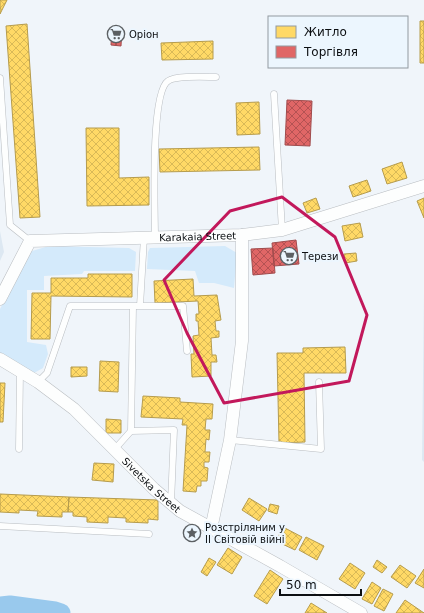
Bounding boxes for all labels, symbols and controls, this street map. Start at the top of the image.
legend [268,16,408,68]
supermarket icon: Оріон [106,24,126,44]
text: Житло [304,25,347,39]
place label: Оріон [129,29,159,40]
text: Торгівля [303,45,358,59]
street label: Karakaia Street [159,230,236,243]
supermarket icon: Терези [279,246,299,266]
place label: Терези [301,251,339,262]
street label: Sivetska Street [120,455,183,515]
place label: Розстріляним у II Світовій війні [205,522,285,545]
place icon: Розстріляним у II Світовій війні [182,523,202,543]
scale bar [280,571,361,597]
text: 50 m [286,578,317,592]

